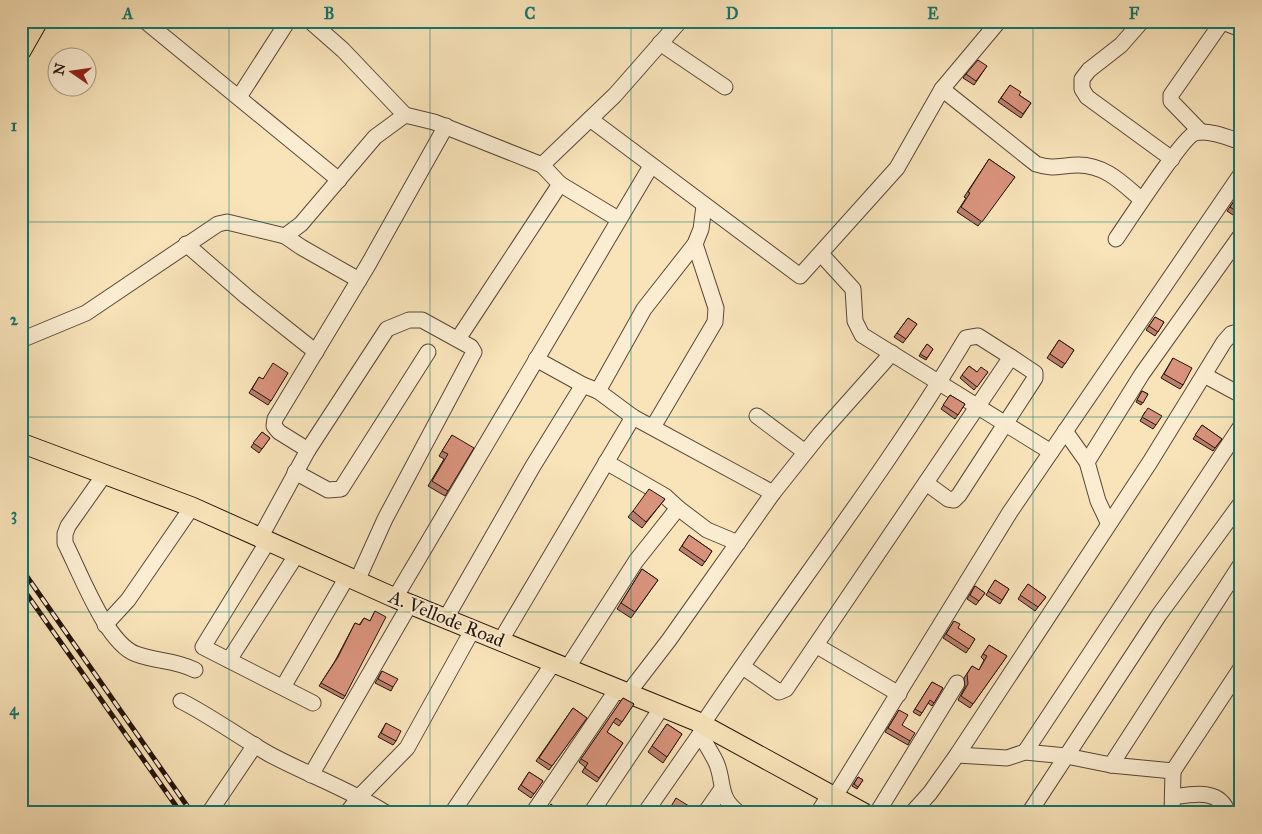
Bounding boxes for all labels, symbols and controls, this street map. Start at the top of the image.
text: A [122,4,134,23]
text: B [324,4,334,23]
text: C [525,4,536,23]
text: D [726,4,739,23]
text: E [927,4,939,23]
text: F [1129,4,1140,23]
north arrow [48,48,98,98]
text: N [50,61,69,77]
text: 1 [11,116,18,135]
text: 2 [10,310,19,329]
text: 3 [11,505,17,525]
street label: A. Vellode Road [385,584,508,652]
text: 4 [10,700,20,720]

